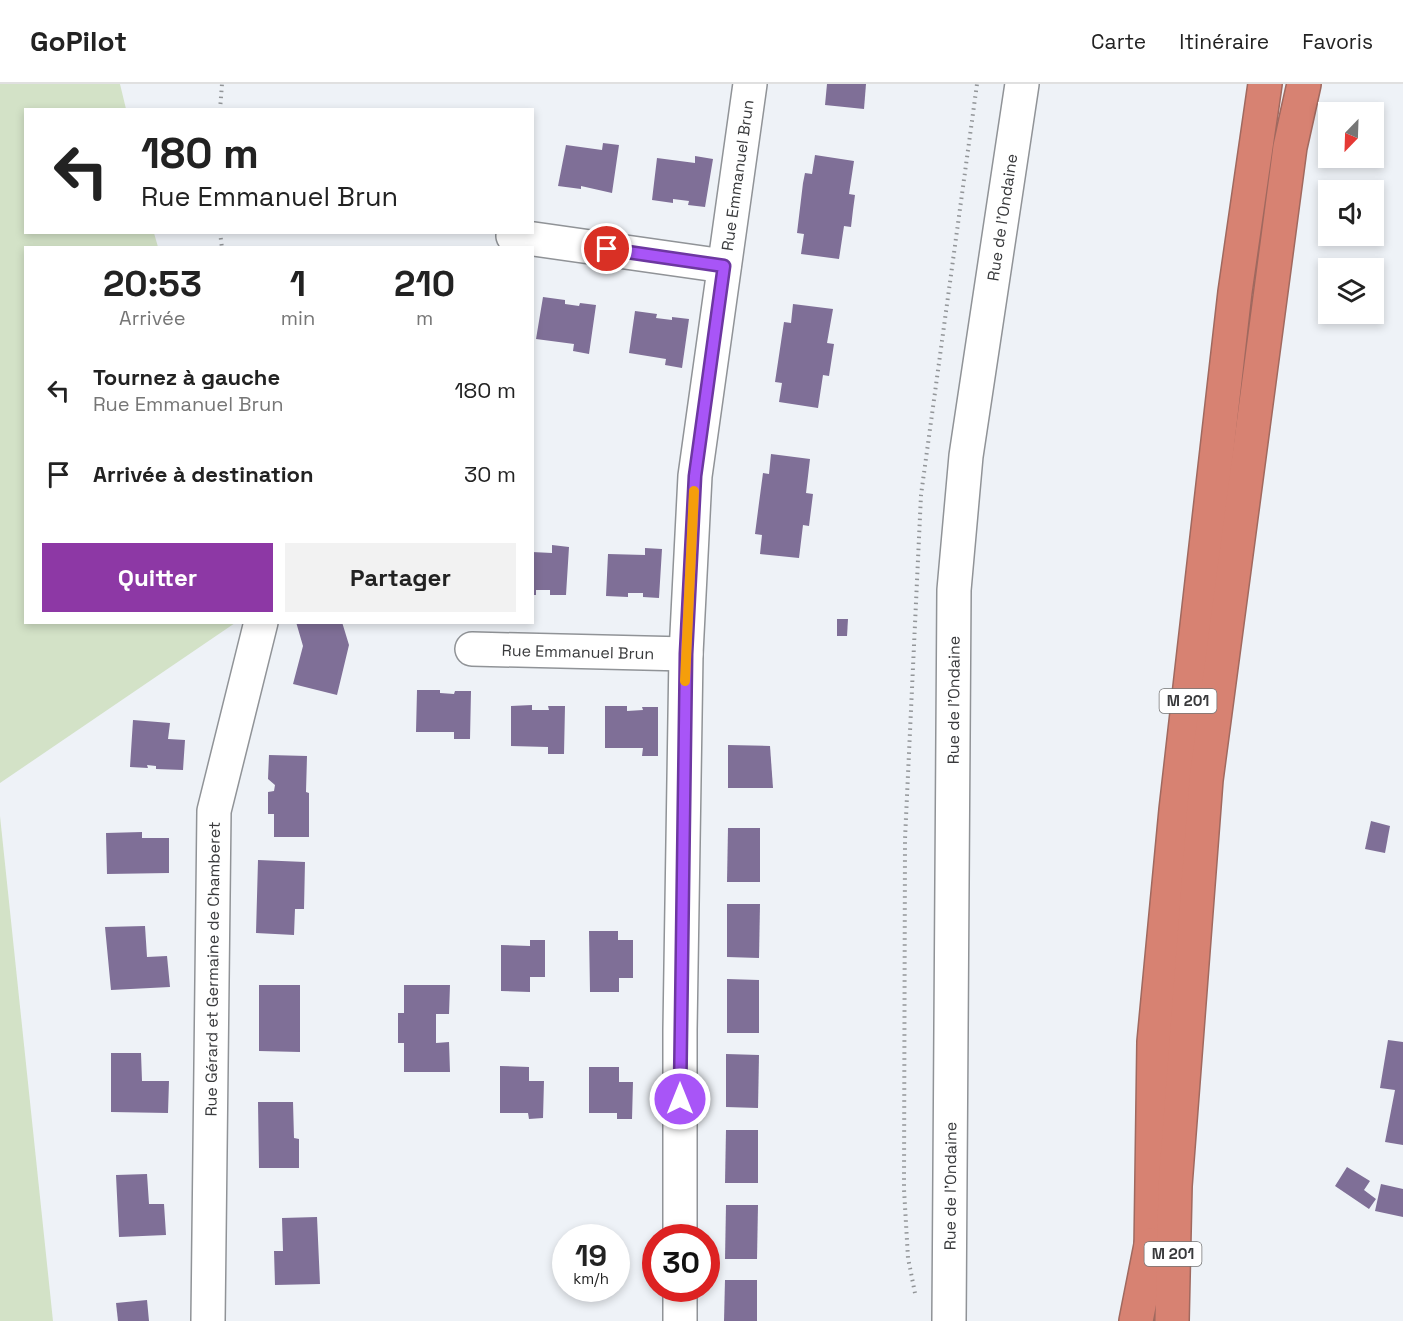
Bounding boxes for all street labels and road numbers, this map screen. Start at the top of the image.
street label: Rue Emmanuel Brun [717,98,759,252]
street label: Rue de l'Ondaine [982,152,1022,282]
street label: Rue de l'Ondaine [943,636,965,764]
street label: Rue Emmanuel Brun [501,640,654,664]
road number: M 201 [1160,689,1216,713]
street label: Rue Gérard et Germaine de Chamberet [200,821,225,1117]
street label: Rue de l'Ondaine [939,1122,961,1250]
road number: M 201 [1144,1242,1202,1266]

